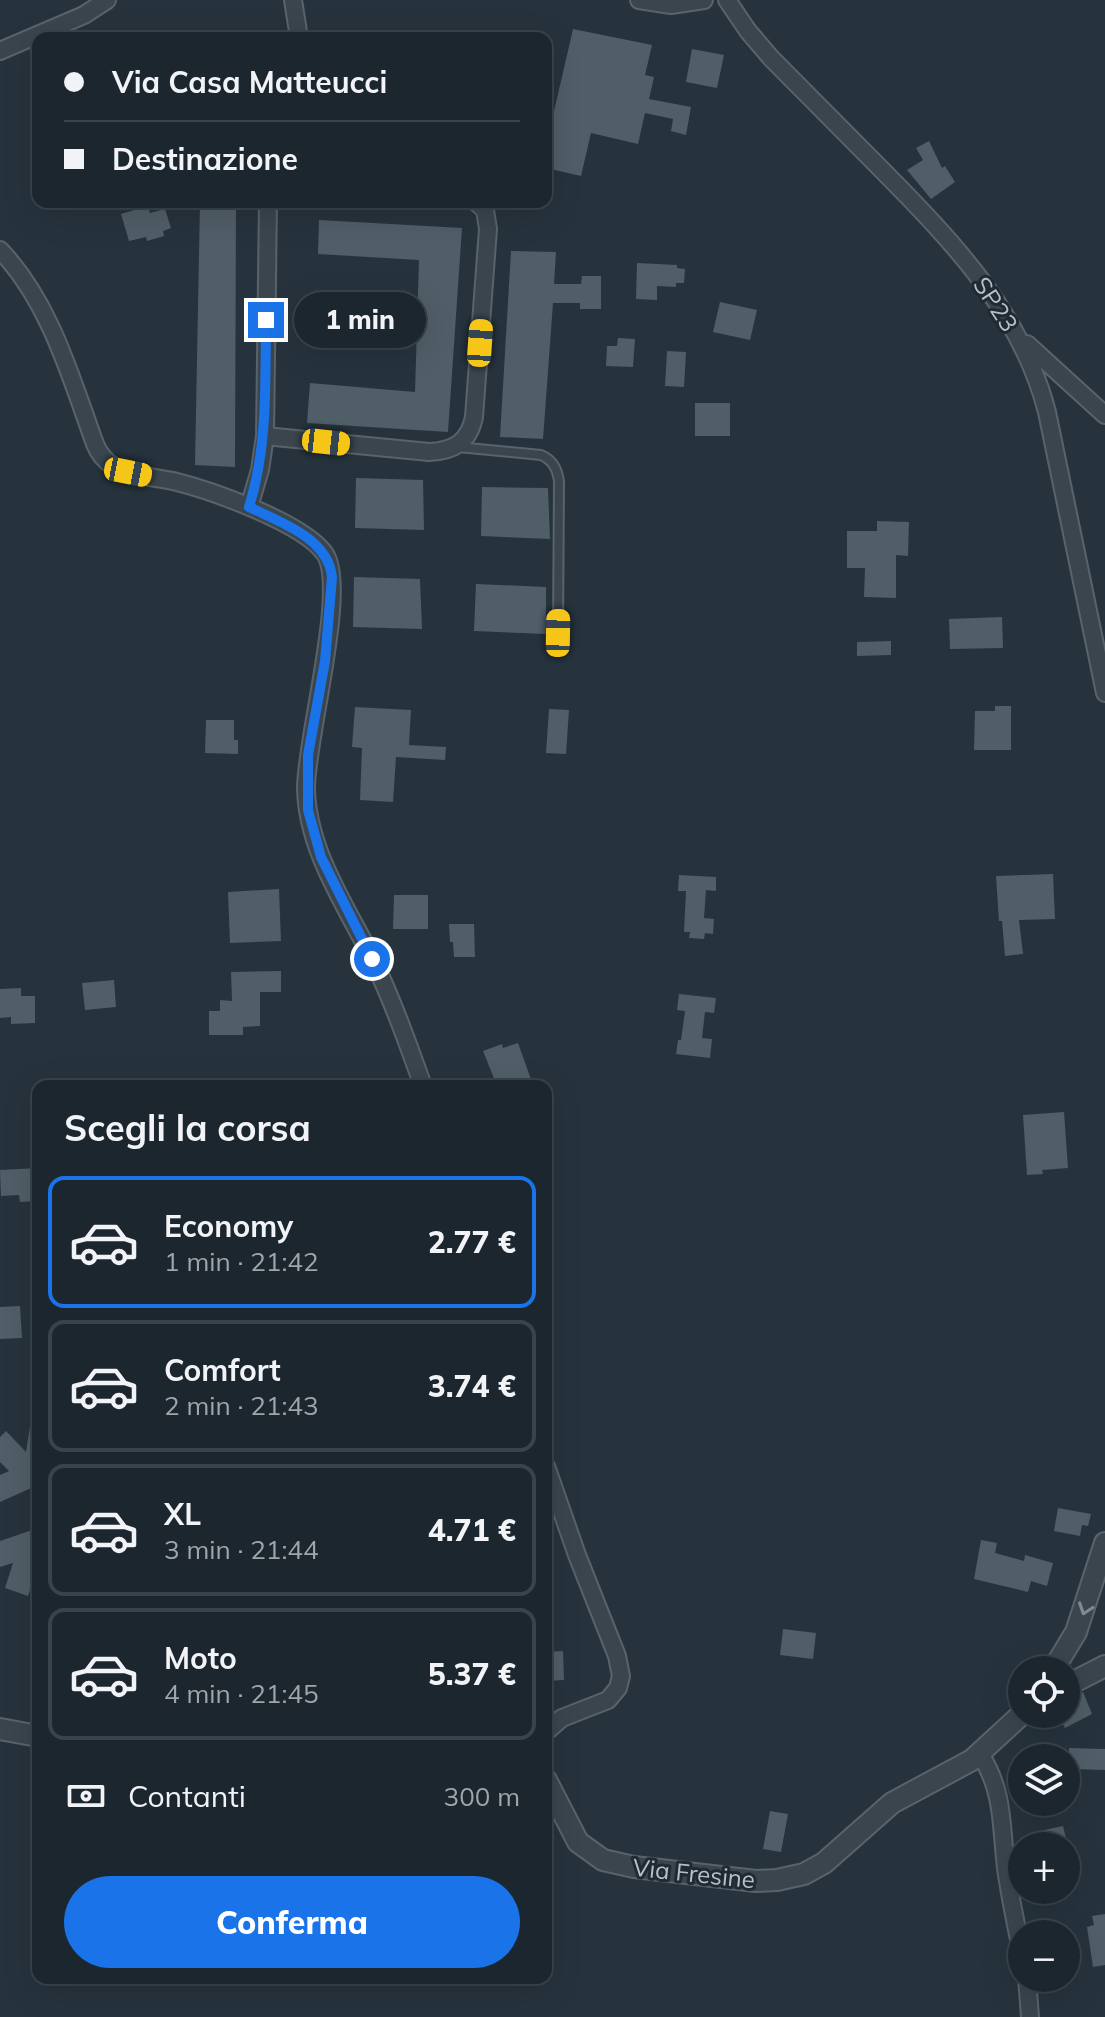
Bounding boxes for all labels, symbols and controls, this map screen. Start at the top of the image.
text: Via Casa Matteucci [112,63,387,101]
text: Destinazione [112,140,298,178]
street label: SP23 [967,271,1025,337]
callout: 1 min [294,292,426,348]
route end [248,302,284,338]
text: 1 min [325,303,395,336]
car [466,318,494,368]
car [301,428,351,456]
car [102,456,154,488]
car [546,609,570,657]
route start [354,941,390,977]
text: Scegli la corsa [64,1105,311,1150]
icon: car [68,1206,140,1278]
text: Economy [164,1207,293,1245]
text: 2.77 € [428,1223,516,1261]
text: 1 min · 21:42 [164,1245,319,1278]
icon: car [68,1350,140,1422]
text: Comfort [164,1351,281,1389]
text: 3.74 € [428,1367,516,1405]
text: 2 min · 21:43 [164,1389,319,1422]
icon: car [68,1494,140,1566]
text: XL [164,1495,201,1533]
text: 4.71 € [428,1511,516,1549]
text: 3 min · 21:44 [164,1533,319,1566]
one-way arrow [1078,1601,1094,1615]
icon: car [68,1638,140,1710]
text: Moto [164,1639,237,1677]
text: 5.37 € [428,1655,516,1693]
map controls [1008,1656,1080,1992]
button: locate [1008,1656,1080,1728]
text: 4 min · 21:45 [164,1677,319,1710]
button: layers [1008,1744,1080,1816]
icon: cash [64,1774,108,1818]
text: Contanti [128,1777,246,1815]
text: 300 m [444,1780,520,1813]
button: + [1008,1832,1080,1904]
street label: Via Fresine [631,1852,757,1894]
button: Conferma [64,1876,520,1968]
button: − [1008,1920,1080,1992]

